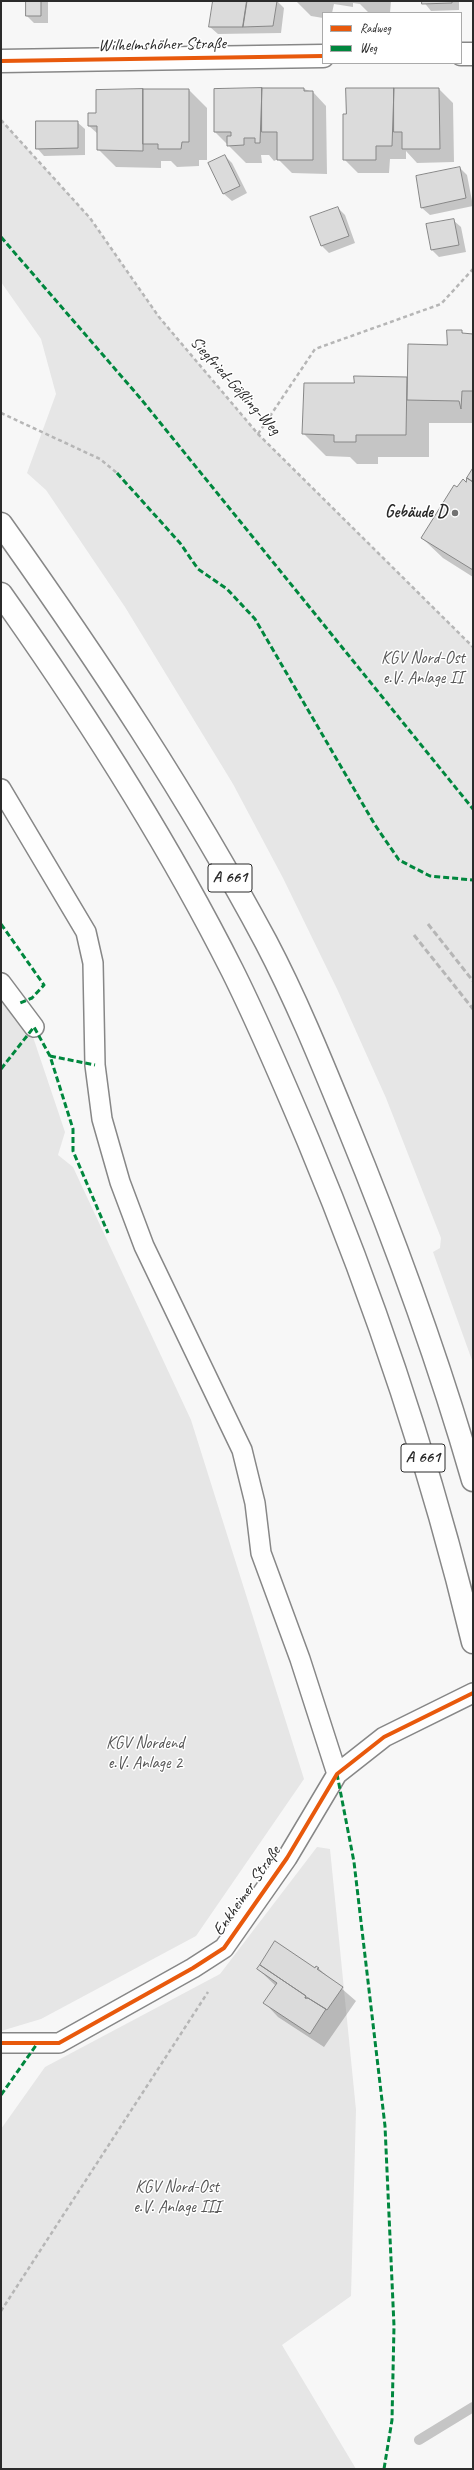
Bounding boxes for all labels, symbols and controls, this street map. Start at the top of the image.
legend [322,12,462,64]
text: Radweg [360,20,391,36]
street label: Wilhelmshöher Straße [98,34,226,56]
text: Weg [360,40,377,56]
street label: Siegfried-Gößling-Weg [185,332,285,440]
place label: Gebäude D [385,503,447,523]
marker: Gebäude D [450,508,460,518]
park label: KGV Nord-Ost e.V. Anlage II [381,649,465,689]
road number: A 661 [208,864,252,892]
road number: A 661 [401,1444,445,1472]
park label: KGV Nordend e.V. Anlage 2 [106,1734,184,1774]
street label: Enkheimer Straße [209,1842,285,1940]
park label: KGV Nord-Ost e.V. Anlage III [133,2178,221,2218]

